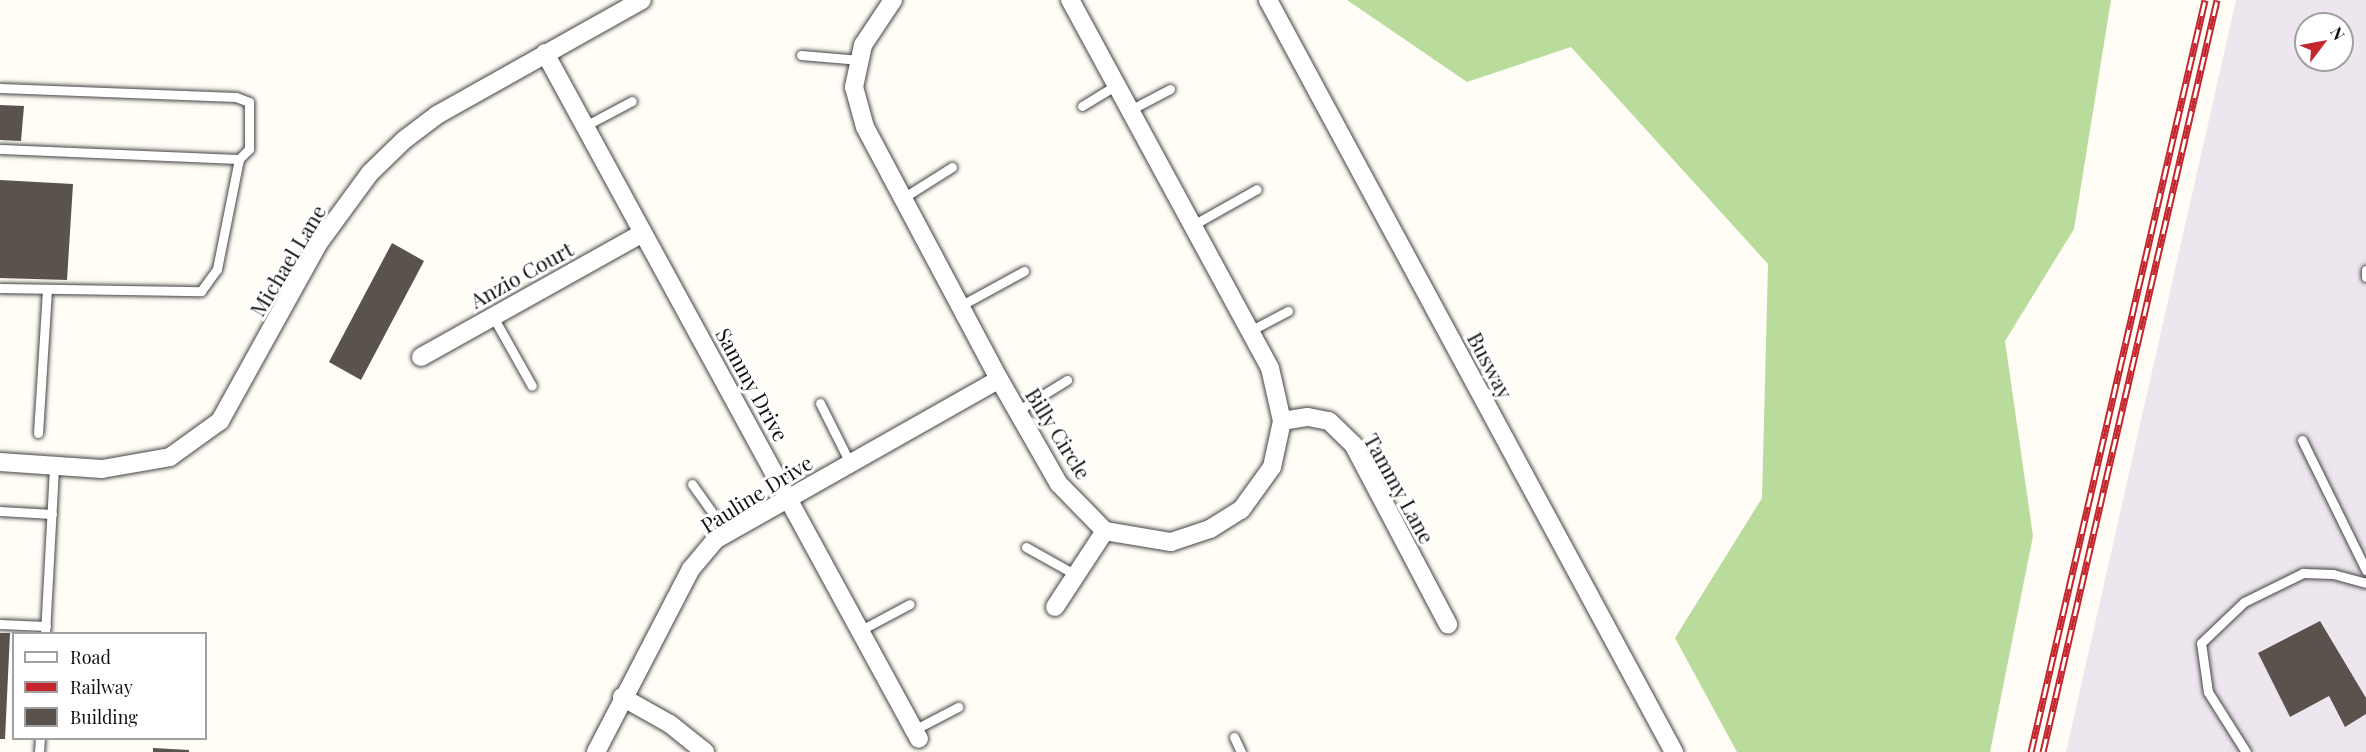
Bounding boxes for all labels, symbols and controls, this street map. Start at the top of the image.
north arrow [2294,12,2354,72]
text: N [2326,23,2350,44]
street label: Michael Lane [244,200,330,320]
street label: Anzio Court [465,235,577,313]
street label: Sammy Drive [711,323,795,445]
street label: Busway [1463,327,1519,403]
street label: Billy Circle [1021,383,1097,483]
street label: Tammy Lane [1359,428,1441,548]
street label: Pauline Drive [696,449,816,537]
legend [12,632,207,740]
text: Road [70,645,111,669]
text: Railway [70,675,133,699]
text: Building [70,705,138,729]

